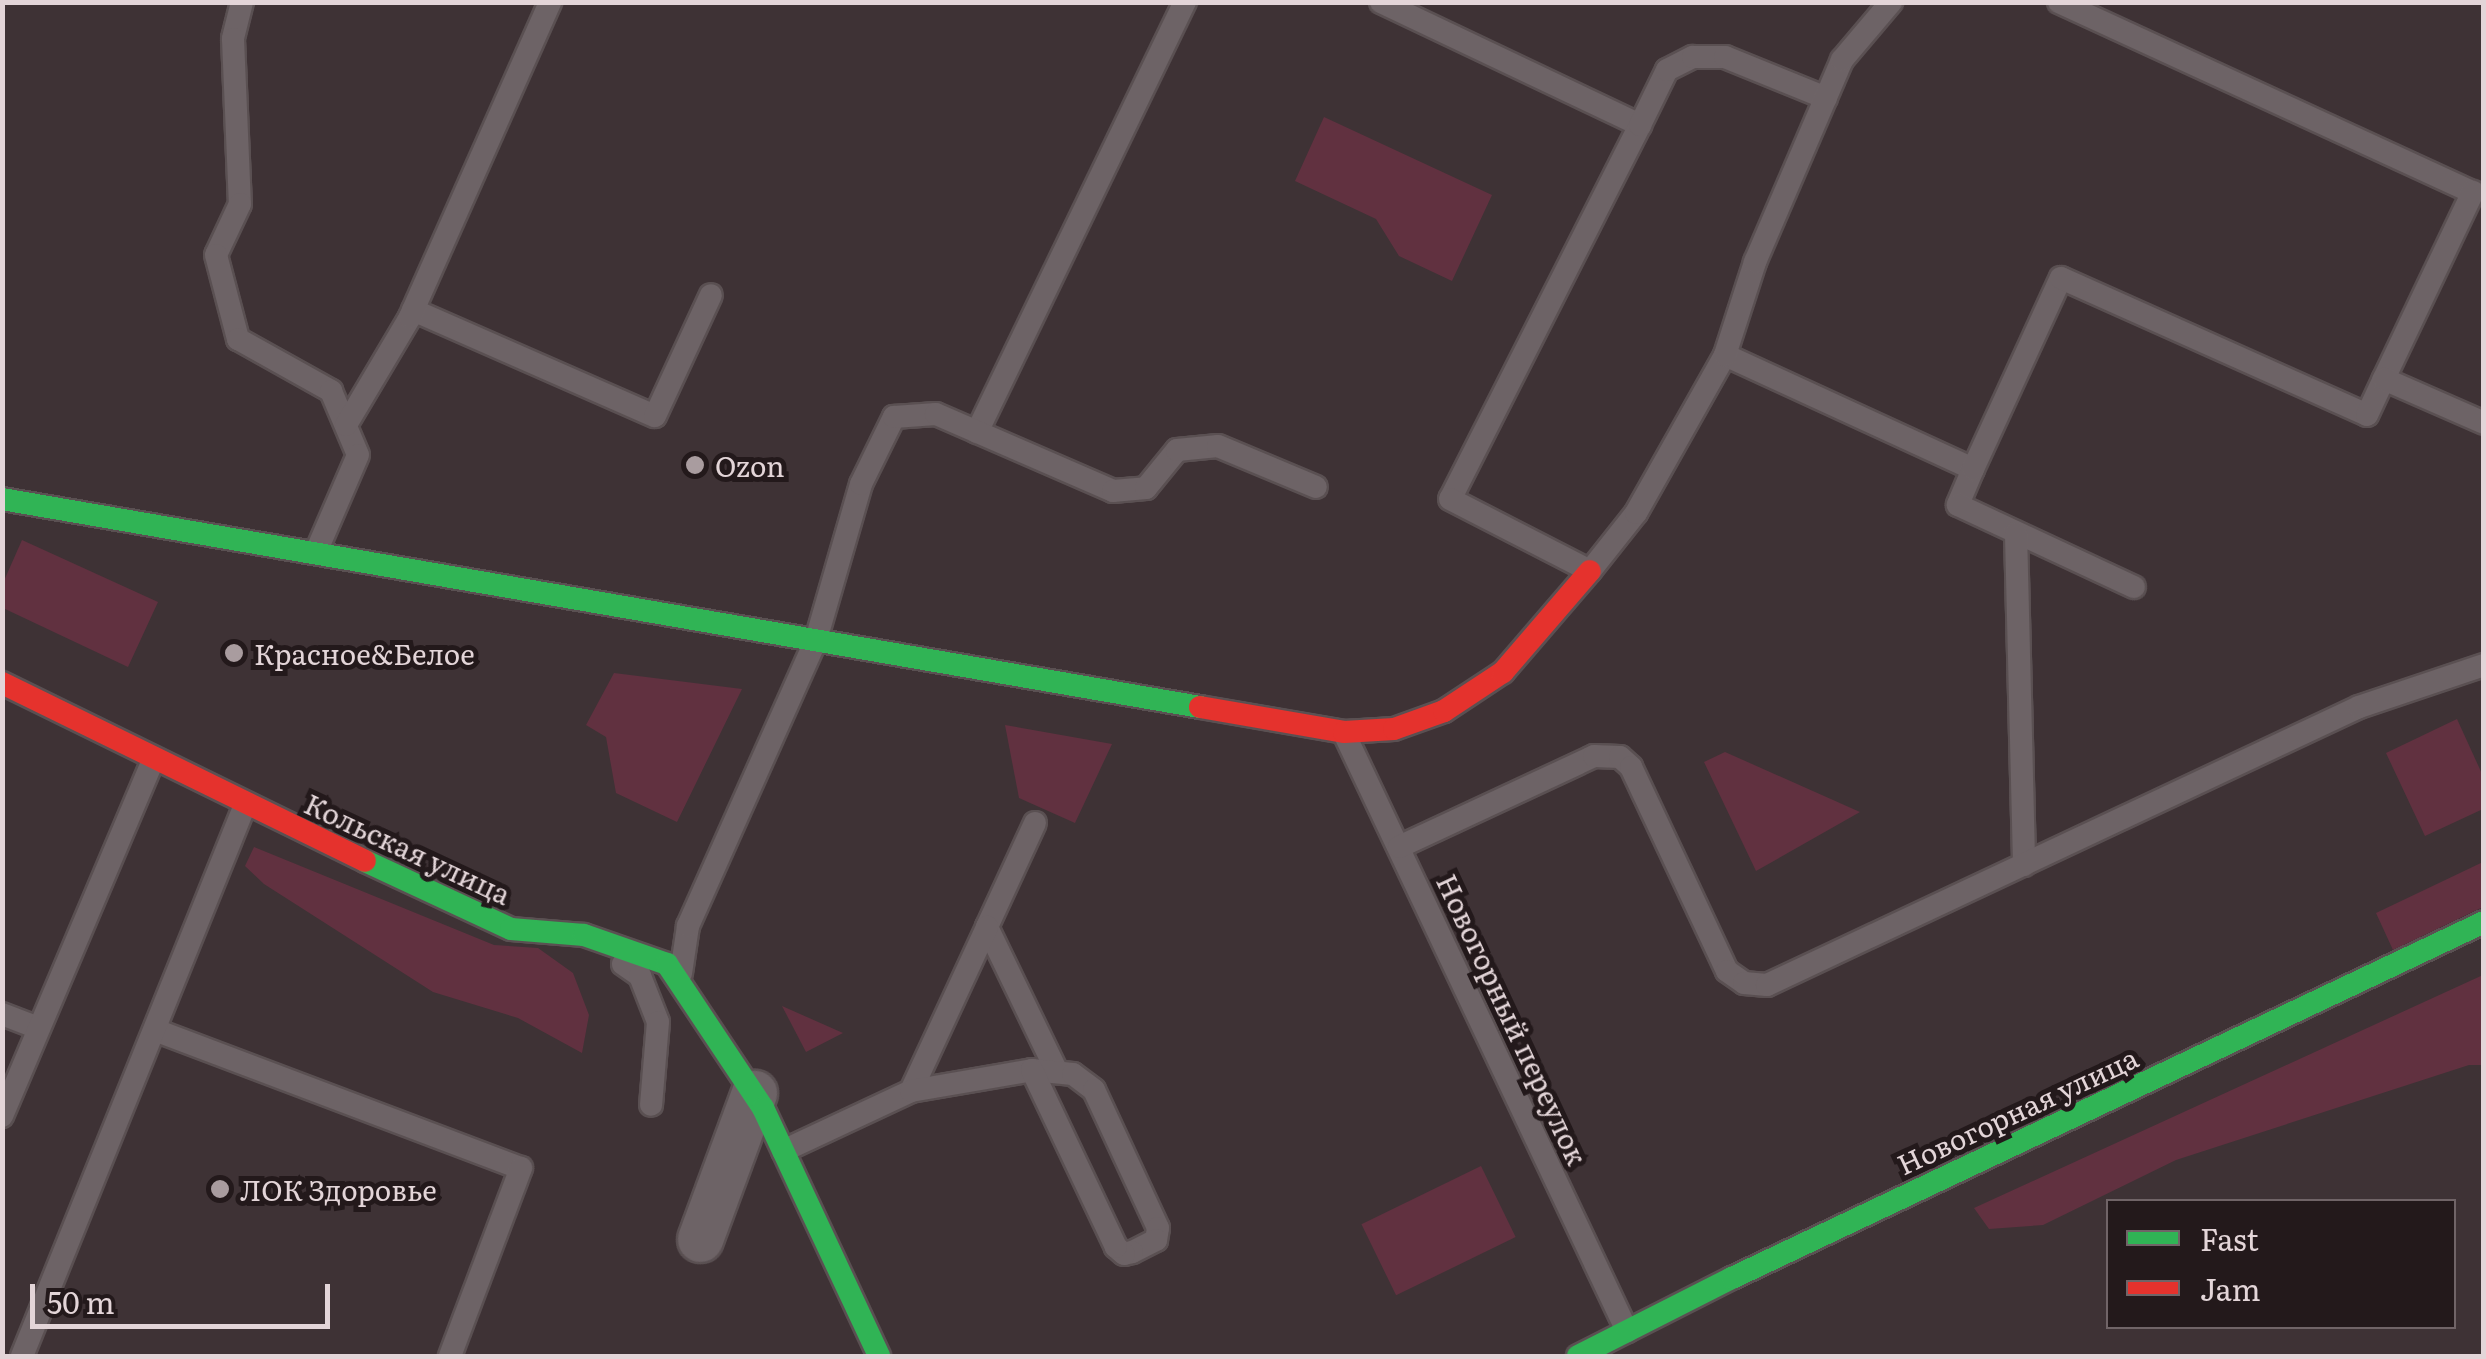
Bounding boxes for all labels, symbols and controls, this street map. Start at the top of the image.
place label: Ozon [715,448,785,482]
marker: Ozon [684,454,706,476]
place label: Красное&Белое [254,636,475,670]
marker: Красное&Белое [223,642,245,664]
street label: Кольская улица [300,786,516,910]
street label: Новогорный переулок [1431,868,1595,1170]
street label: Новогорная улица [1891,1039,2143,1181]
place label: ЛОК Здоровье [240,1172,437,1206]
marker: ЛОК Здоровье [209,1178,231,1200]
legend [2106,1199,2456,1329]
text: Fast [2200,1216,2259,1260]
scale bar [35,1264,335,1326]
text: Jam [2200,1266,2260,1310]
text: 50 m [47,1279,115,1323]

